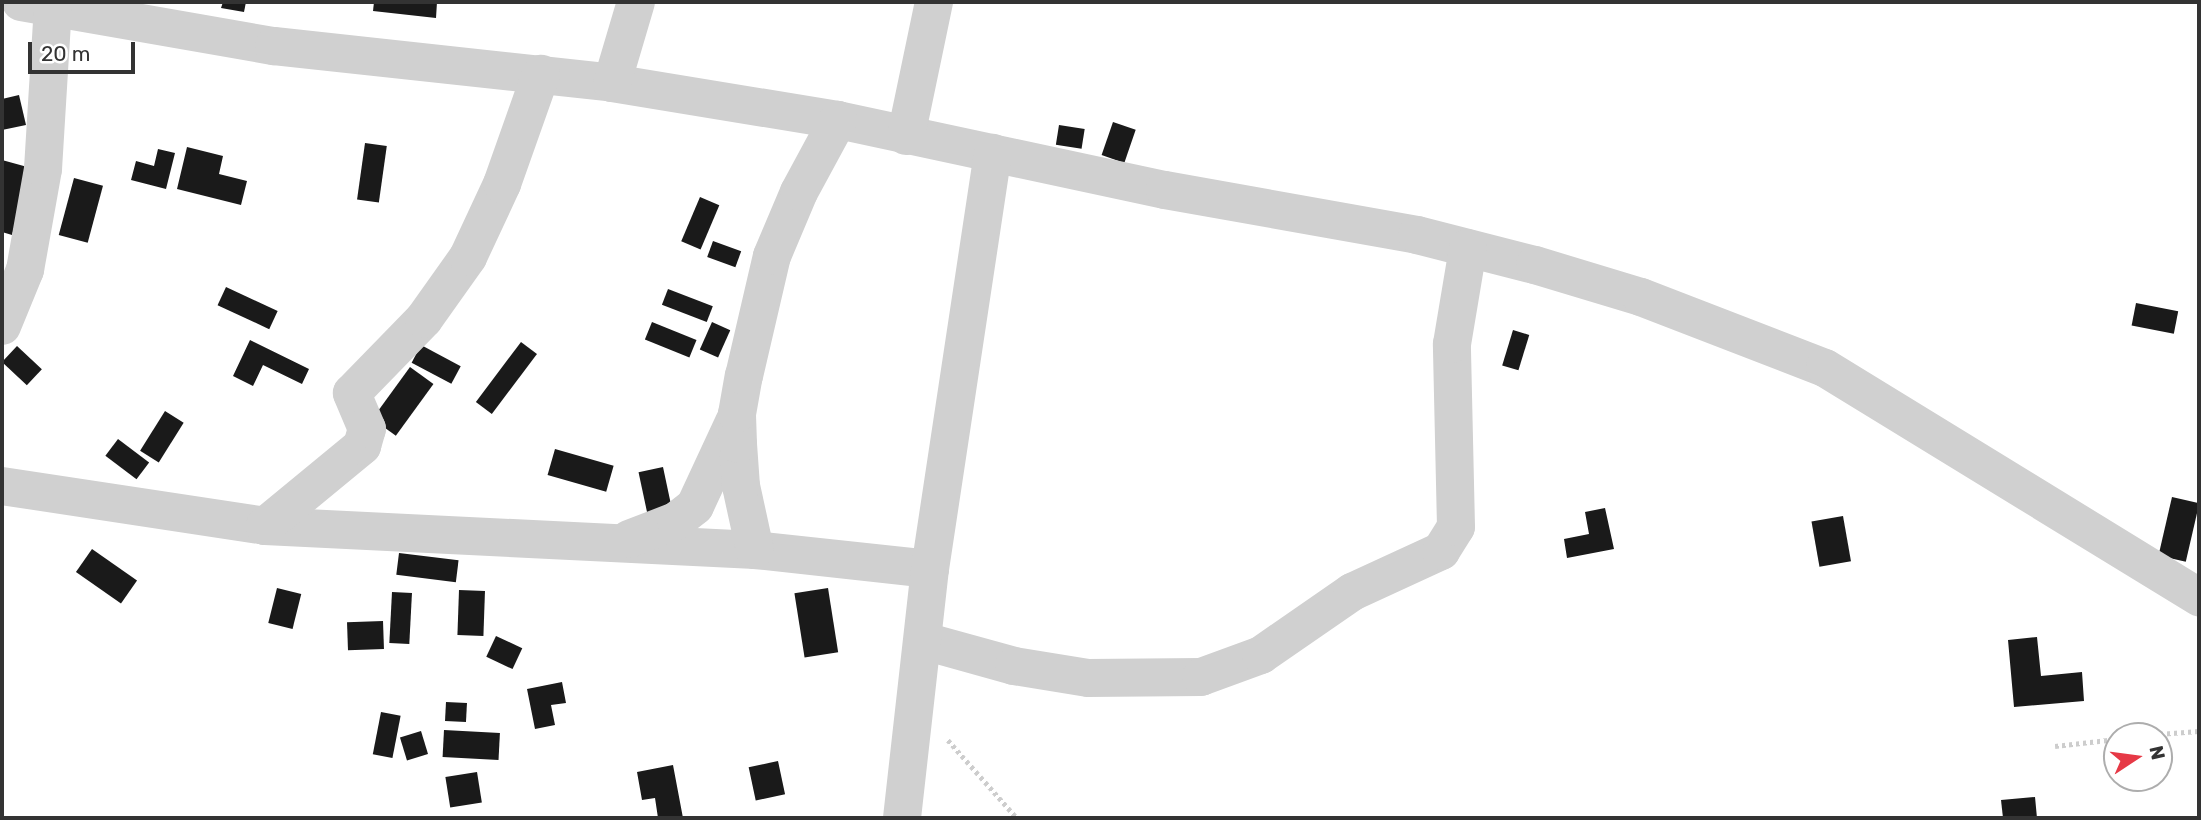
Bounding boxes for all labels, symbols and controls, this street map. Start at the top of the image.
scale bar [32,28,138,72]
text: 20 m [41,41,90,66]
north arrow [2103,722,2173,792]
text: N [2144,743,2170,762]

